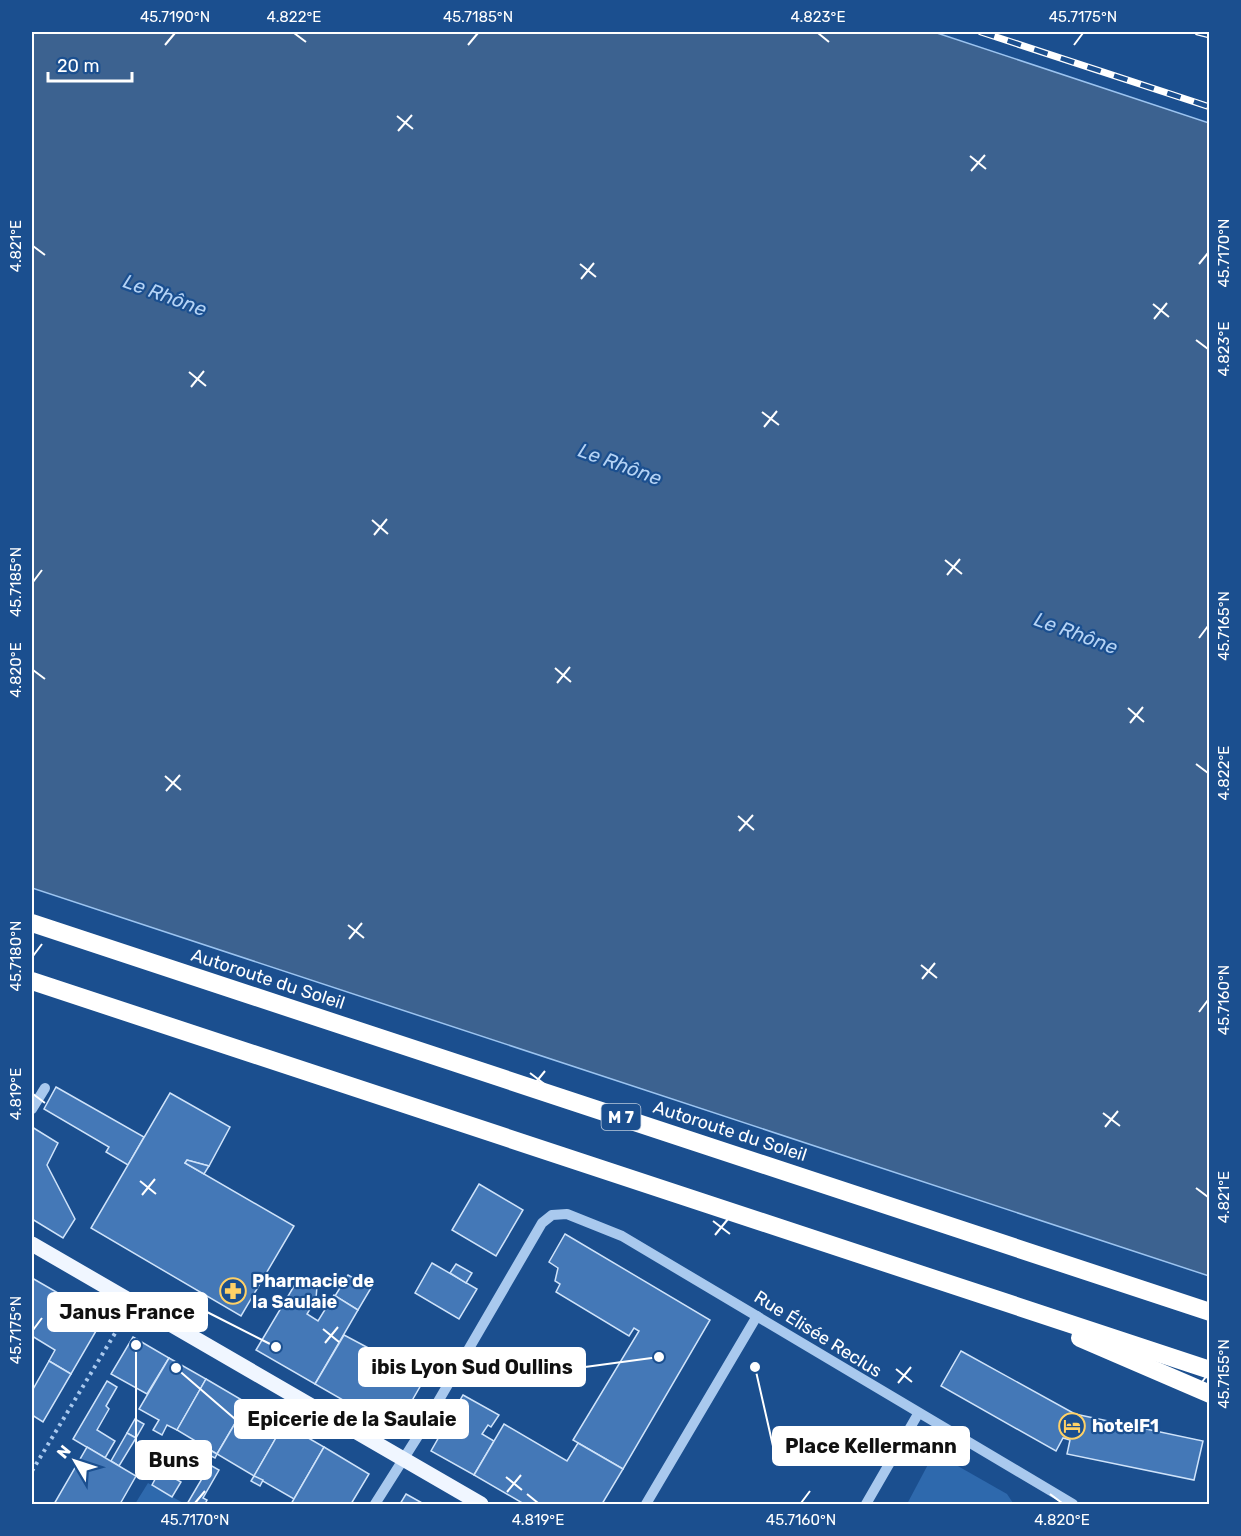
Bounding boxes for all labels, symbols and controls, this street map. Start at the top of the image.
text: 45.7190°N [140,8,210,26]
text: 4.822°E [267,8,321,26]
text: 45.7185°N [443,8,513,26]
text: 4.823°E [791,8,846,26]
text: 45.7175°N [1049,8,1117,26]
scale bar [48,45,132,83]
text: 20 m [57,55,99,77]
text: 45.7170°N [1215,219,1233,288]
text: 4.821°E [7,220,25,272]
water label: Le Rhône [120,269,210,321]
text: 4.823°E [1215,322,1233,377]
water label: Le Rhône [575,438,665,490]
text: 45.7185°N [7,547,25,617]
text: 45.7165°N [1215,591,1233,661]
water label: Le Rhône [1031,607,1121,659]
text: 4.820°E [7,642,25,698]
text: 4.822°E [1215,746,1233,800]
text: 45.7180°N [7,921,25,991]
street label: Autoroute du Soleil [188,944,348,1014]
text: 45.7160°N [1215,965,1233,1035]
text: 4.819°E [7,1068,25,1120]
street label: Autoroute du Soleil [650,1096,810,1166]
road number: M 7 [602,1104,640,1130]
text: 4.821°E [1215,1171,1233,1223]
place label: Pharmacie de la Saulaie [252,1270,374,1313]
pharmacy icon: Pharmacie de la Saulaie [218,1276,248,1306]
street label: Rue Élisée Reclus [750,1286,886,1382]
callout: Janus France [48,1293,207,1331]
text: 45.7175°N [7,1296,25,1364]
text: Janus France [59,1300,195,1324]
text: 45.7155°N [1215,1339,1233,1409]
callout: ibis Lyon Sud Oullins [359,1348,585,1386]
text: ibis Lyon Sud Oullins [371,1355,573,1379]
callout: Epicerie de la Saulaie [235,1400,468,1438]
text: Epicerie de la Saulaie [247,1407,457,1431]
hotel icon: hotelF1 [1057,1411,1087,1441]
place label: hotelF1 [1092,1415,1159,1437]
callout: Place Kellermann [773,1427,969,1465]
north arrow [45,1431,105,1491]
text: Place Kellermann [785,1434,957,1458]
text: N [53,1441,75,1462]
callout: Buns [136,1441,211,1479]
text: Buns [149,1448,199,1472]
text: 45.7170°N [161,1511,230,1529]
text: 4.819°E [512,1511,564,1529]
text: 45.7160°N [766,1511,836,1529]
text: 4.820°E [1034,1511,1090,1529]

